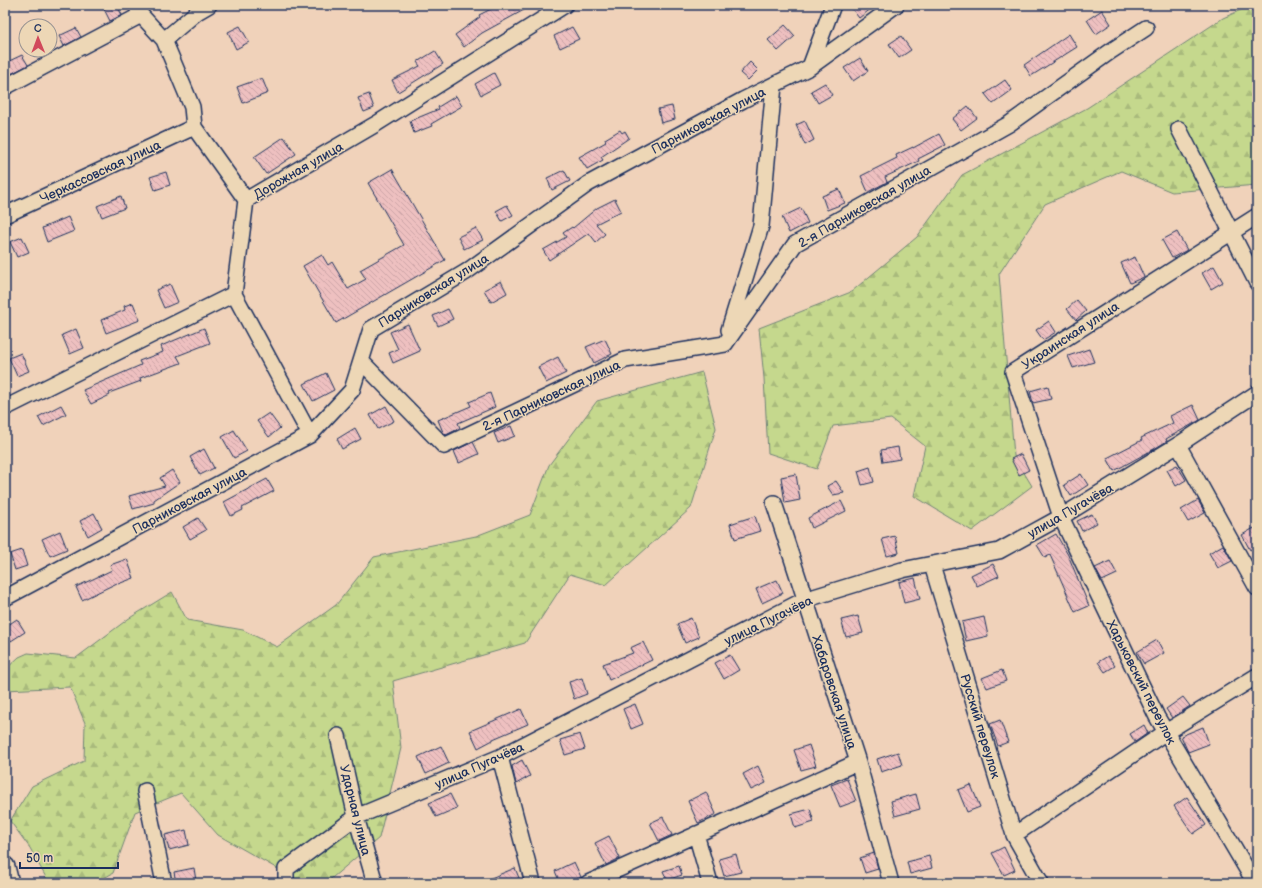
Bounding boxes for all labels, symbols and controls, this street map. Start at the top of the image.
north arrow [18,18,58,58]
text: С [34,22,42,35]
street label: Парниковская улица [649,84,769,158]
street label: Черкассовская улица [37,137,164,207]
street label: Дорожная улица [251,139,346,203]
street label: 2-я Парниковская улица [795,162,934,251]
street label: Парниковская улица [375,250,492,331]
street label: Украинская улица [1019,298,1122,373]
street label: 2-я Парниковская улица [480,357,623,435]
street label: Парниковская улица [130,464,250,538]
street label: улица Пугачёва [1025,480,1116,542]
street label: улица Пугачёва [722,593,815,649]
street label: Харьковский переулок [1103,618,1179,747]
street label: Хабаровская улица [808,633,860,752]
street label: Русский переулок [957,672,1004,781]
street label: улица Пугачёва [432,739,527,793]
street label: Ударная улица [336,763,374,858]
scale bar [20,844,118,870]
text: 50 m [26,851,53,866]

